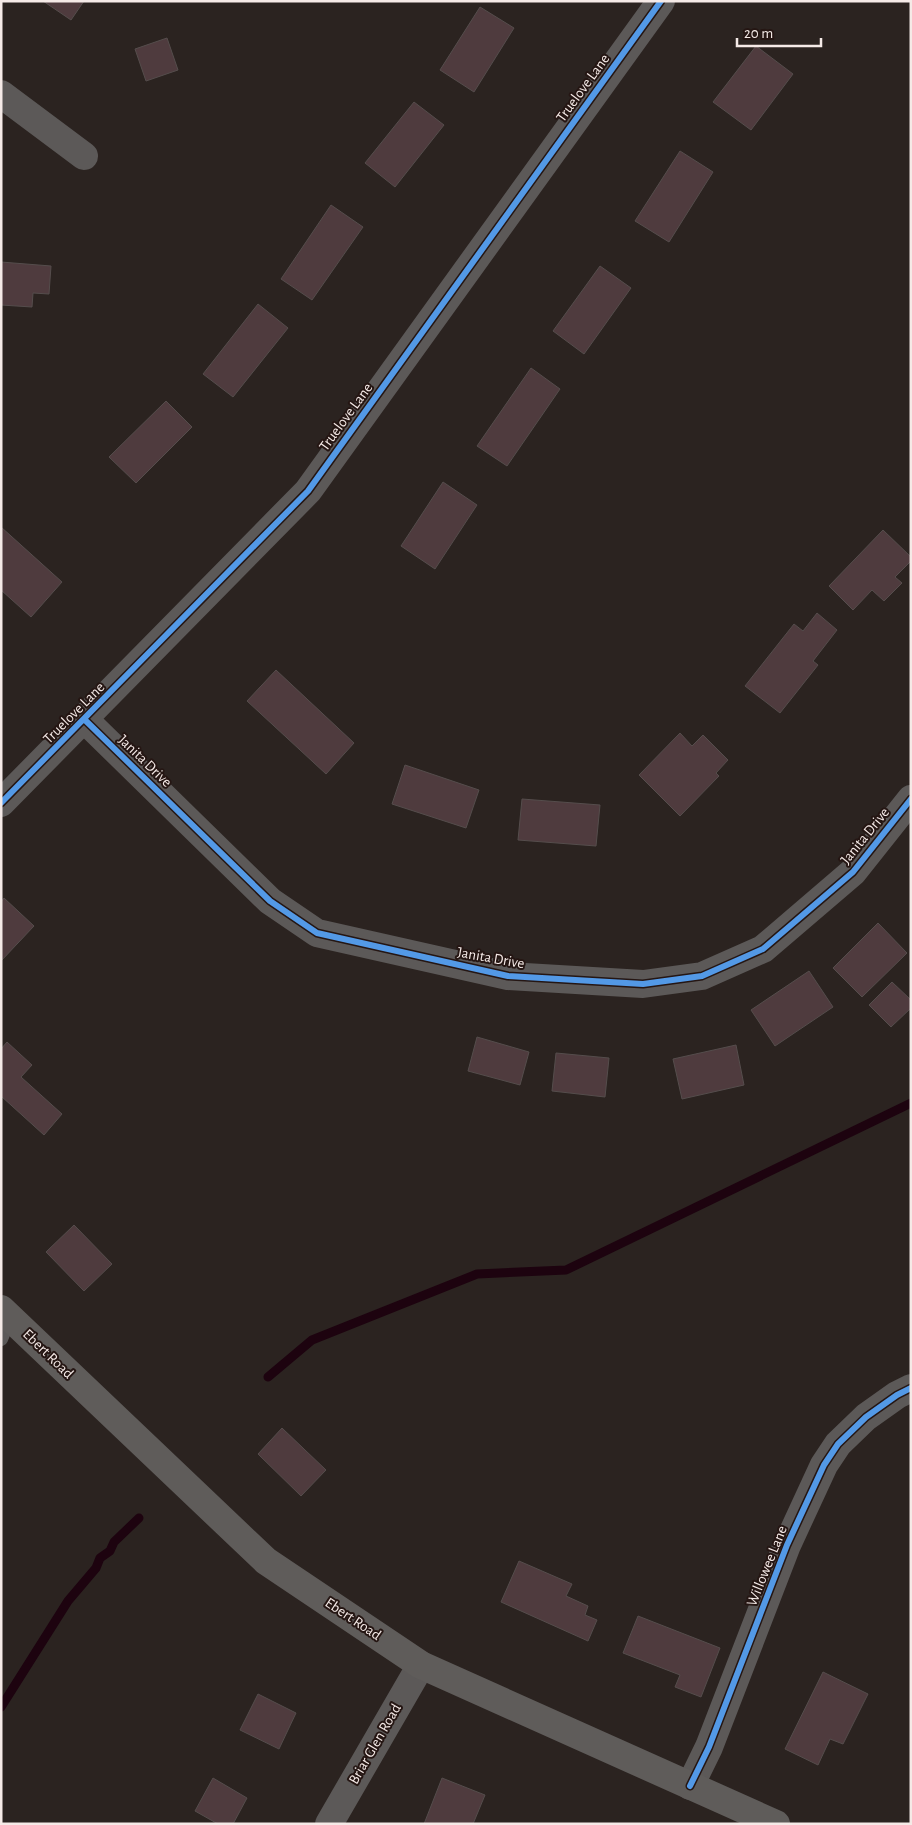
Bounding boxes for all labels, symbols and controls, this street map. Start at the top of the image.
scale bar [737,15,821,47]
text: 20 m [744,26,773,41]
street label: Truelove Lane [553,51,613,125]
street label: Truelove Lane [316,380,376,454]
street label: Truelove Lane [40,679,108,747]
street label: Janita Drive [115,732,175,790]
street label: Janita Drive [838,805,892,867]
street label: Janita Drive [456,945,526,971]
street label: Ebert Road [20,1326,76,1382]
street label: Willowee Lane [744,1523,790,1608]
street label: Ebert Road [322,1595,384,1643]
street label: Briar Glen Road [346,1701,404,1787]

